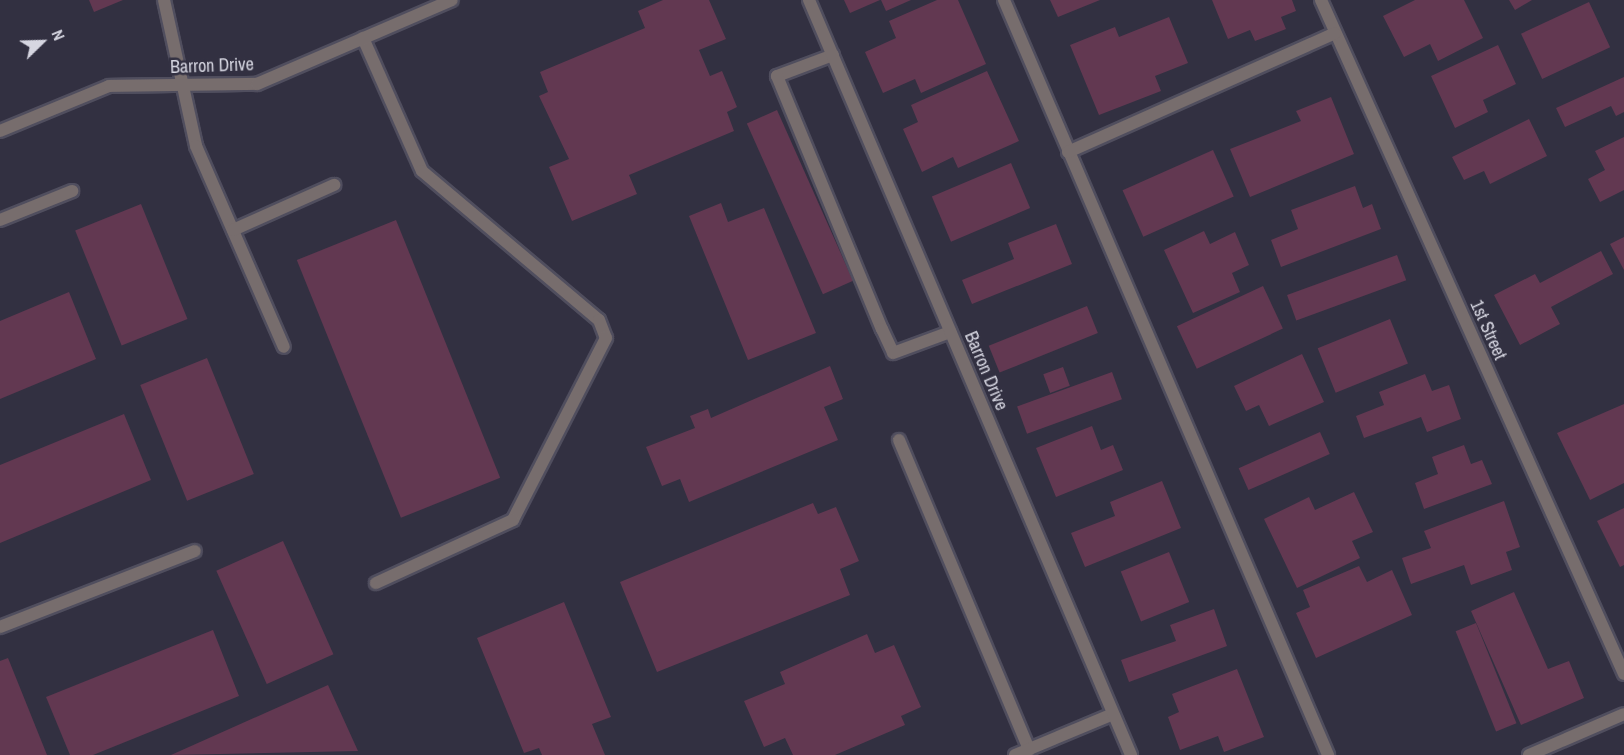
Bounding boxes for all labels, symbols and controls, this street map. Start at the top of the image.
north arrow [12,12,72,72]
text: N [47,26,71,44]
street label: Barron Drive [170,54,254,78]
street label: 1st Street [1465,297,1511,363]
street label: Barron Drive [960,328,1012,414]

